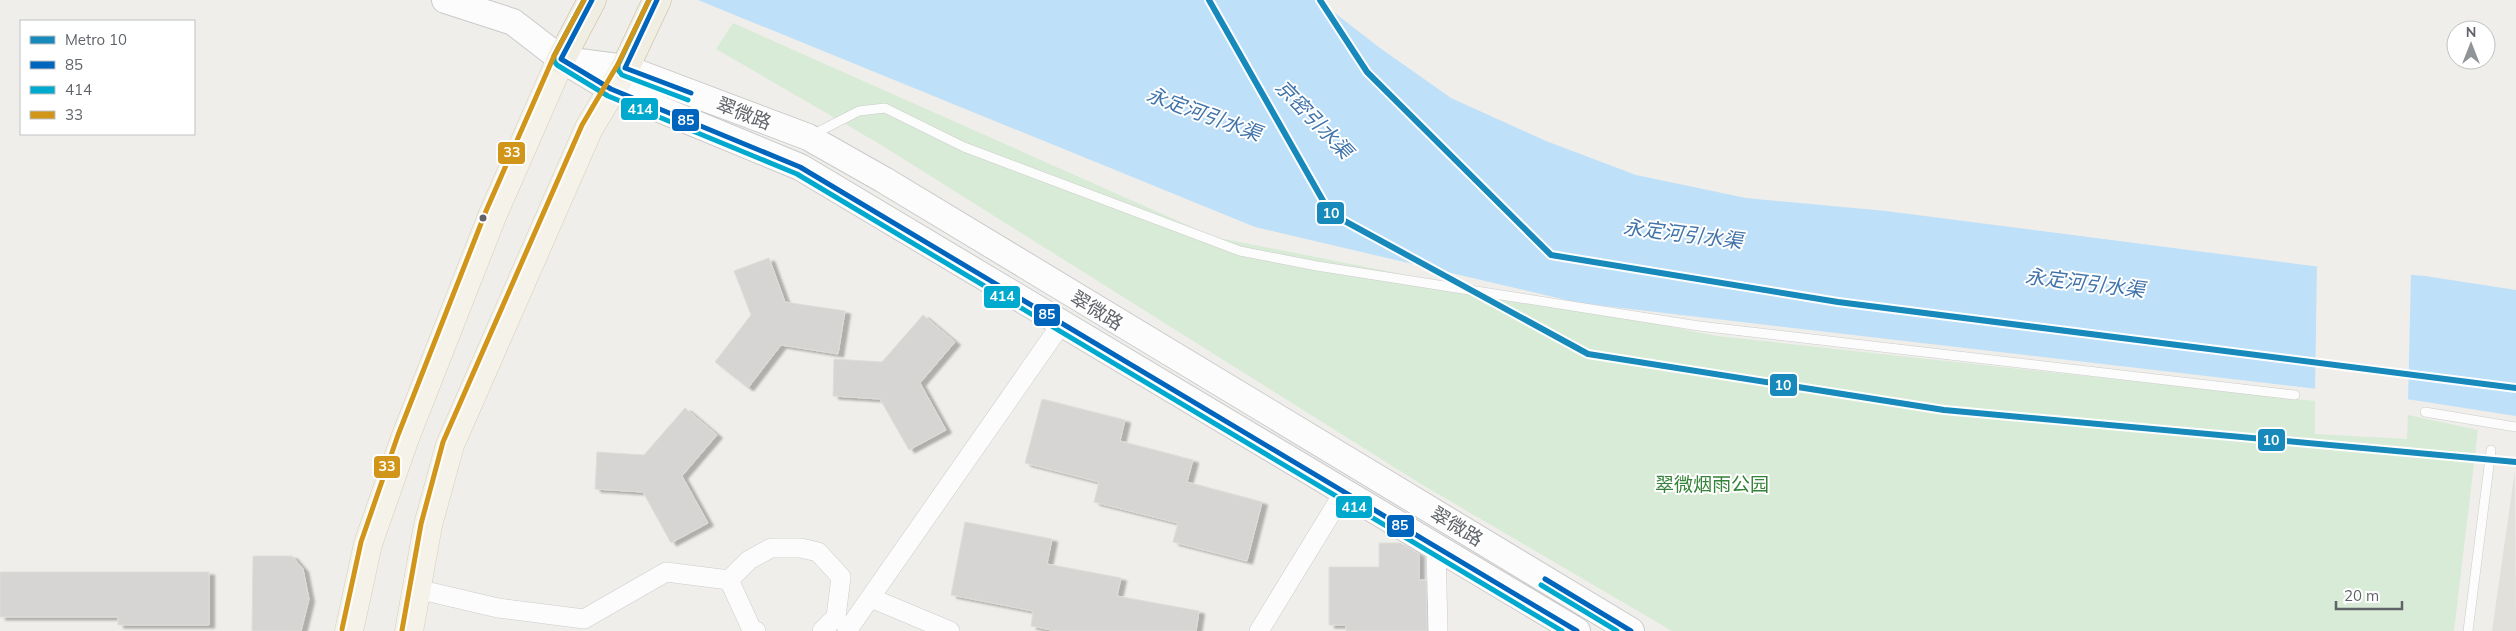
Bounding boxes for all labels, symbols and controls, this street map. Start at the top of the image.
legend [20,20,195,135]
north arrow [2446,20,2496,70]
text: N [2466,23,2476,41]
text: Metro 10 [65,30,127,49]
text: 85 [65,55,83,74]
water label: 京密引水渠 [1271,74,1360,165]
text: 414 [65,80,92,99]
water label: 永定河引水渠 [1144,81,1268,147]
street label: 翠微路 [713,92,775,134]
line badge: 414 [620,97,659,121]
text: 414 [627,100,653,118]
text: 33 [65,105,83,124]
line badge: 85 [671,108,700,132]
text: 85 [678,111,694,129]
line badge: 33 [497,141,526,165]
text: 33 [504,143,520,161]
line badge: 10 [1316,201,1345,225]
text: 10 [1323,204,1339,222]
unlabelled marker [478,213,488,223]
water label: 永定河引水渠 [1622,214,1747,254]
water label: 永定河引水渠 [2024,263,2149,303]
line badge: 414 [983,285,1021,309]
street label: 翠微路 [1066,285,1128,335]
text: 414 [989,287,1015,305]
line badge: 85 [1033,303,1061,327]
text: 85 [1039,305,1055,323]
line badge: 10 [1769,373,1798,397]
text: 10 [1775,376,1791,394]
line badge: 10 [2257,428,2286,452]
text: 10 [2263,431,2279,449]
line badge: 33 [373,455,401,479]
text: 33 [379,457,395,475]
park label: 翠微烟雨公园 [1655,472,1769,496]
line badge: 414 [1335,495,1373,519]
text: 414 [1341,498,1367,516]
street label: 翠微路 [1426,501,1488,551]
line badge: 85 [1386,514,1415,538]
text: 85 [1392,516,1408,534]
scale bar [2336,578,2402,610]
text: 20 m [2344,586,2379,605]

